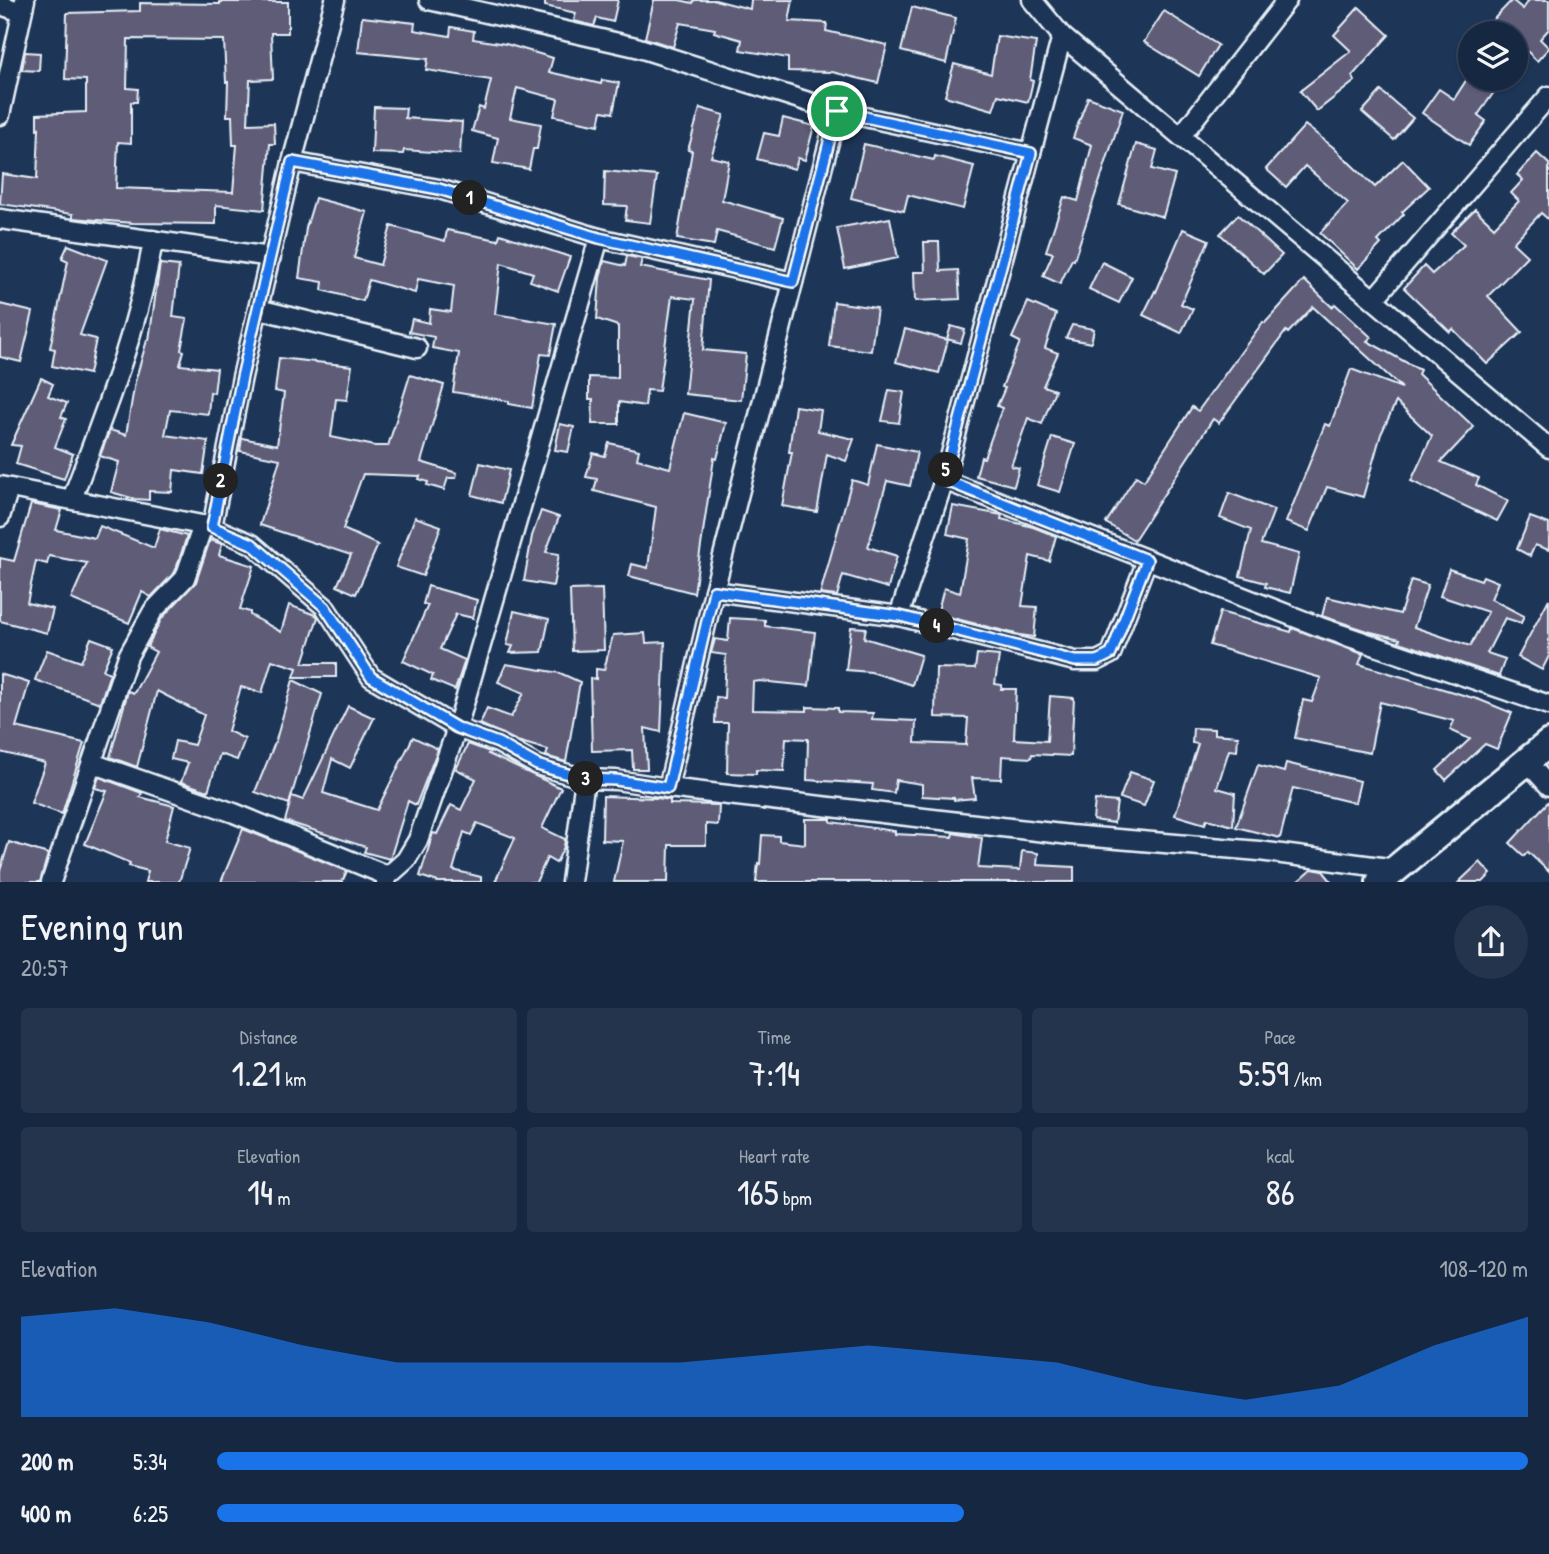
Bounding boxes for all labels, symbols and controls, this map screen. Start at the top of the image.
map controls [1458,21,1528,91]
button: layers [1458,21,1528,91]
pin [807,81,867,141]
icon: arrive [818,92,856,130]
pin: 1 [452,180,488,216]
text: 1 [466,184,473,210]
pin: 5 [928,452,964,488]
text: 5 [941,456,950,482]
pin: 2 [204,463,238,498]
text: 2 [216,467,225,493]
pin: 4 [920,608,954,644]
text: 4 [933,612,940,638]
pin: 3 [568,762,604,796]
text: 3 [581,765,590,791]
text: Evening run [21,900,184,952]
button: share [1454,905,1528,979]
text: 20:57 [21,952,69,983]
text: Distance [240,1024,298,1050]
text: Time [758,1024,791,1050]
text: Pace [1264,1024,1296,1050]
text: 1.21 [232,1050,281,1097]
text: 7:14 [749,1050,800,1097]
text: 5:59 [1238,1050,1289,1097]
text: km [281,1066,306,1092]
text: /km [1289,1066,1322,1092]
text: Elevation [237,1143,300,1169]
text: Heart rate [739,1143,810,1169]
text: kcal [1266,1143,1294,1169]
text: 14 [247,1169,273,1216]
text: 165 [737,1169,779,1216]
text: 86 [1266,1169,1295,1216]
text: m [273,1185,290,1211]
text: bpm [779,1185,812,1211]
text: Elevation [21,1253,97,1284]
text: 108–120 m [1439,1253,1528,1284]
text: 200 m [21,1446,73,1477]
text: 5:34 [133,1446,167,1477]
text: 400 m [21,1498,71,1529]
text: 6:25 [133,1498,168,1529]

